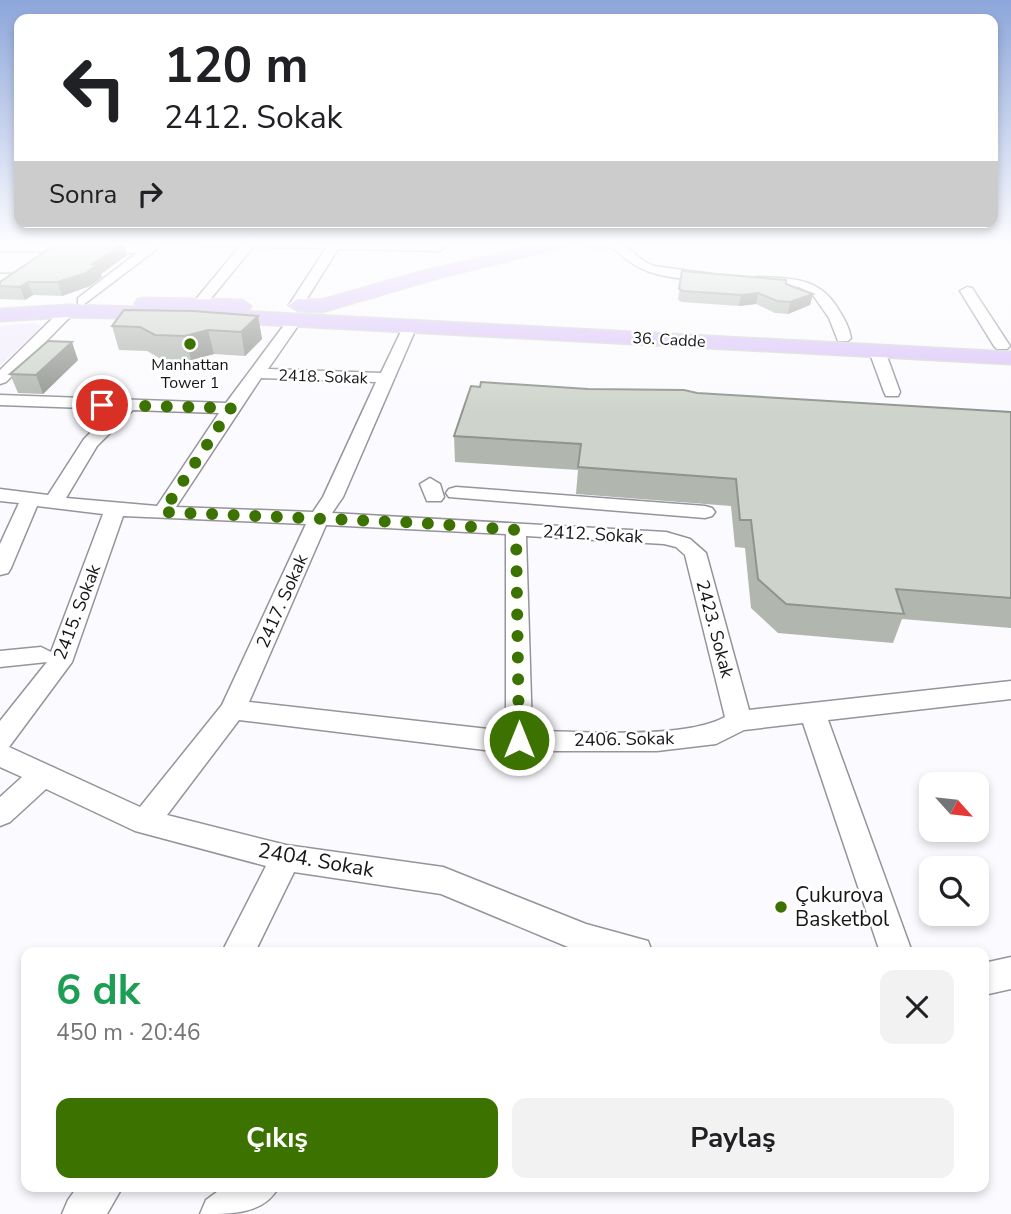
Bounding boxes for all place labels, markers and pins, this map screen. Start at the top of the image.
marker: Manhattan Tower 1 [182,336,198,352]
place label: Manhattan Tower 1 [151,354,229,394]
pin [72,375,132,435]
place label: Çukurova Basketbol [795,881,890,933]
marker: Çukurova Basketbol [773,899,789,915]

